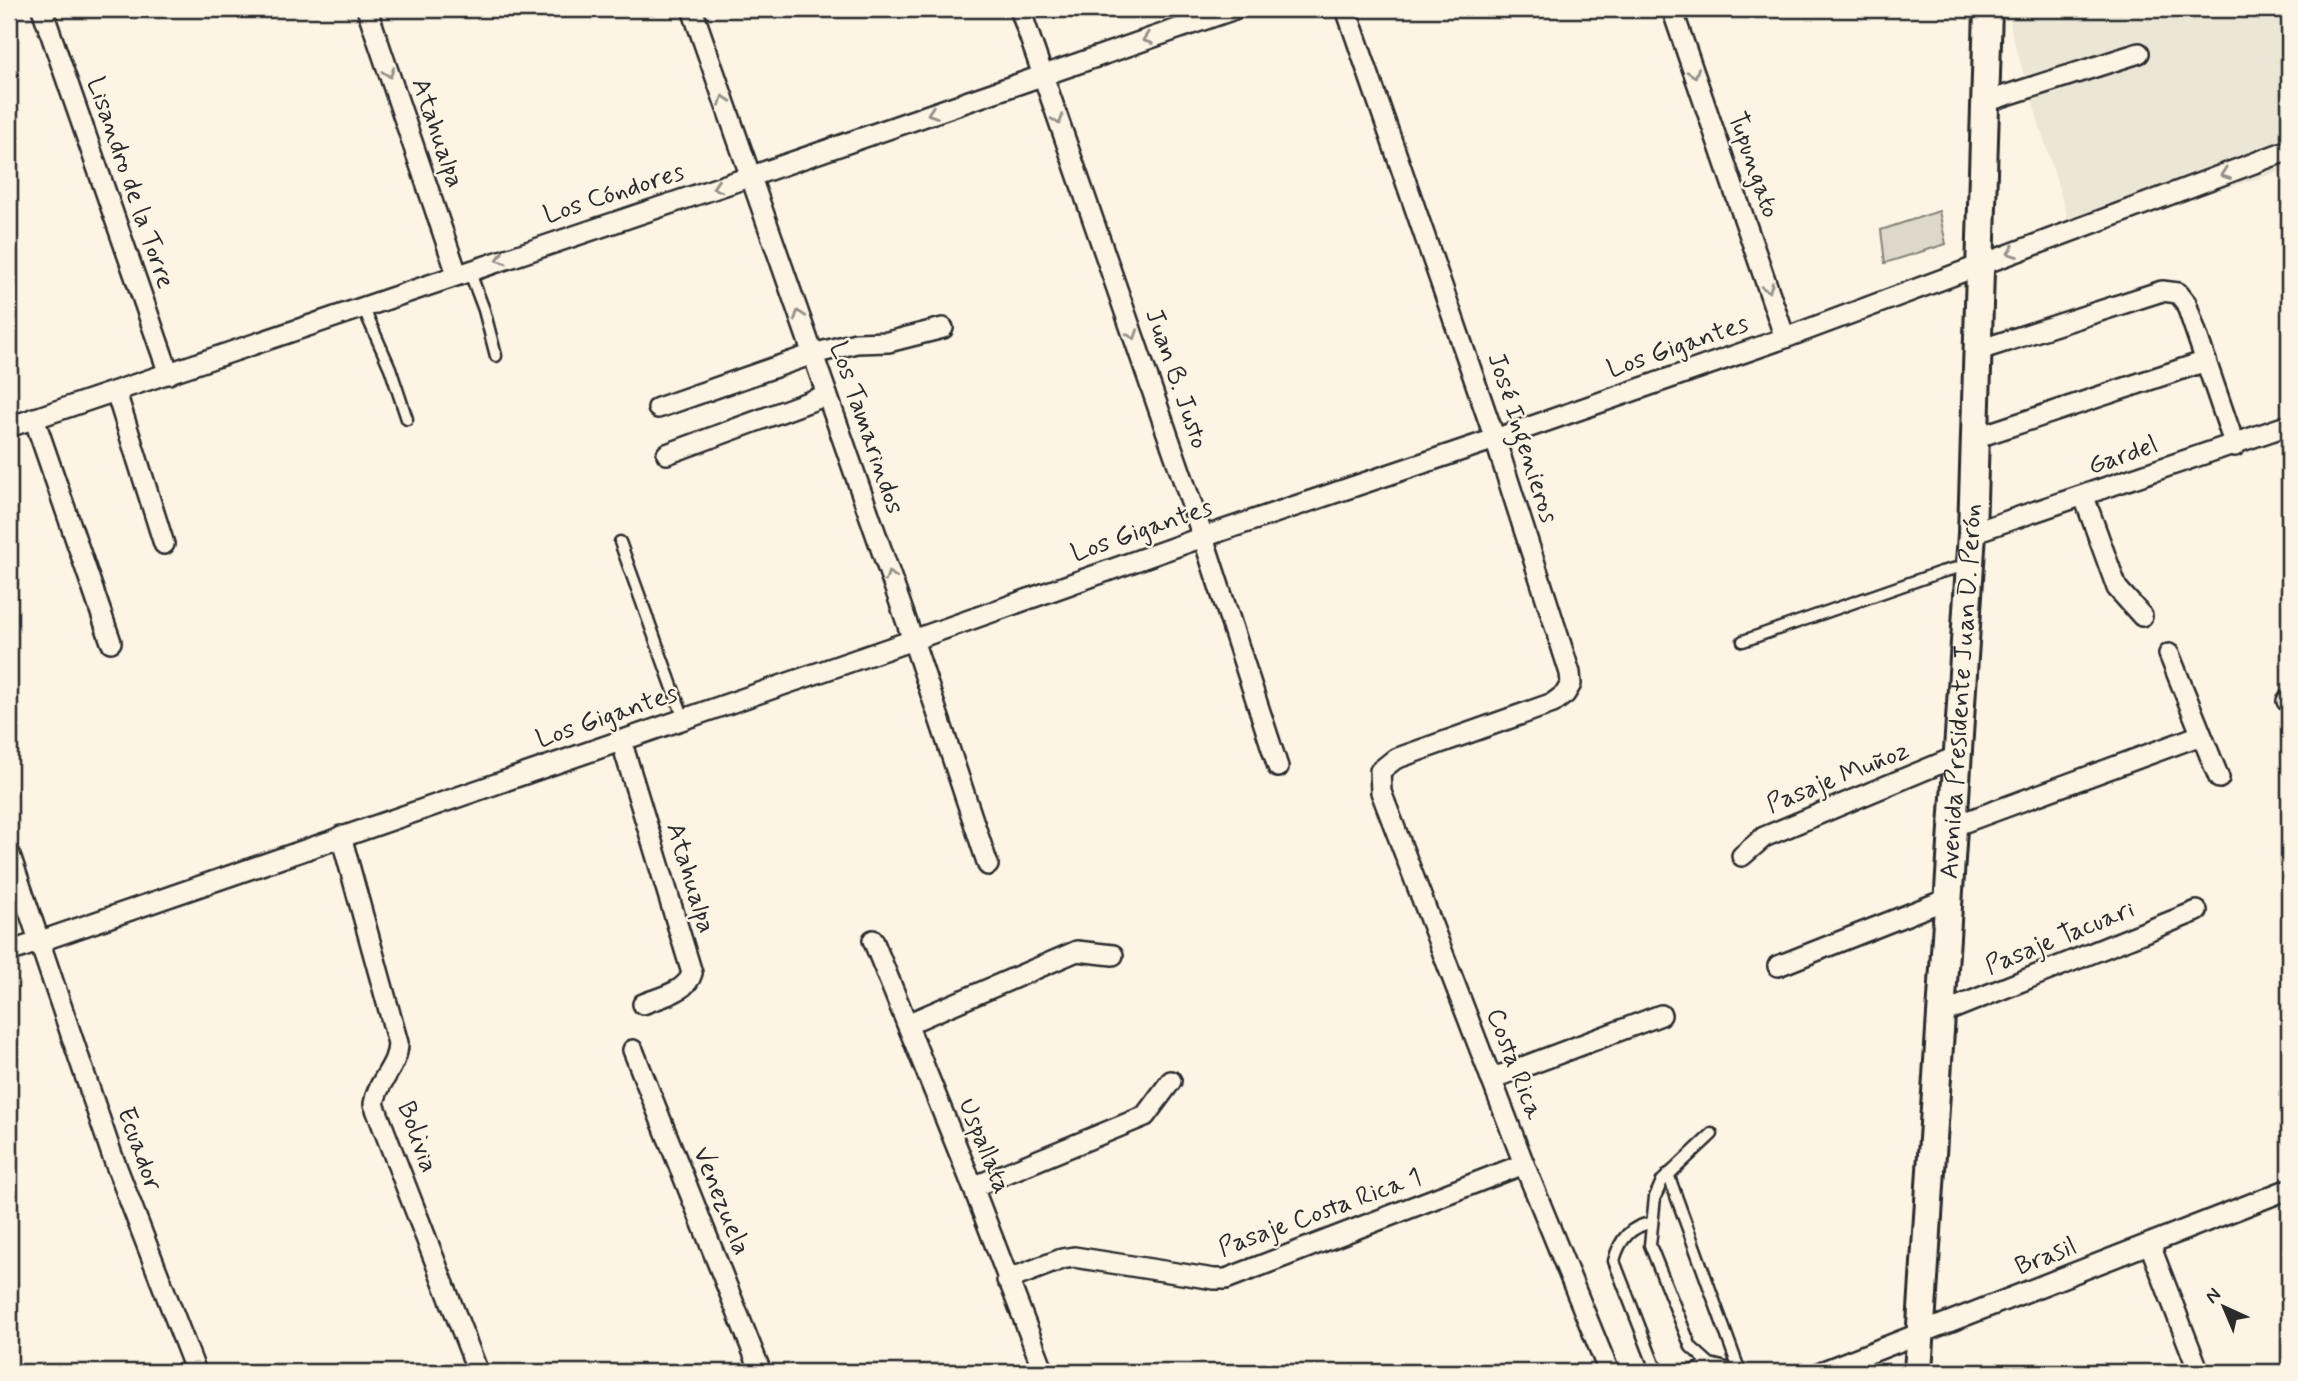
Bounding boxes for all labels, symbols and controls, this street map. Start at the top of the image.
one-way arrow [1142,31,1154,45]
one-way arrow [381,67,395,79]
one-way arrow [1686,67,1700,79]
street label: Lisandro de la Torre [78,73,182,293]
street label: Atahualpa [402,74,472,192]
one-way arrow [719,94,733,106]
one-way arrow [927,105,939,119]
street label: Tupungato [1719,107,1787,223]
one-way arrow [1050,113,1064,125]
street label: Los Cóndores [539,155,689,233]
one-way arrow [2220,165,2232,179]
one-way arrow [712,179,724,193]
one-way arrow [2006,244,2018,258]
one-way arrow [496,251,508,265]
one-way arrow [1760,282,1774,294]
street label: Juan B. Justo [1136,305,1216,453]
street label: Los Gigantes [1603,307,1753,387]
one-way arrow [793,309,807,321]
one-way arrow [1125,328,1139,340]
street label: Los Tamarindos [821,337,911,519]
street label: José Ingenieros [1476,348,1566,528]
street label: Gardel [2084,428,2162,484]
street label: Los Gigantes [1067,491,1217,571]
street label: Avenida Presidente Juan D. Perón [1933,503,1990,880]
one-way arrow [885,570,899,582]
street label: Los Gigantes [532,677,682,757]
street label: Pasaje Muñoz [1762,734,1915,822]
street label: Atahualpa [657,819,723,937]
street label: Pasaje Tacuari [1980,893,2140,983]
street label: Costa Rica [1477,1004,1551,1125]
street label: Uspallata [949,1093,1019,1199]
street label: Bolivia [388,1097,446,1177]
street label: Ecuador [108,1102,170,1196]
street label: Venezuela [684,1142,758,1260]
street label: Pasaje Costa Rica 1 [1214,1160,1426,1266]
street label: Brasil [2010,1230,2082,1284]
north arrow [2190,1272,2260,1342]
text: N [2200,1282,2226,1309]

